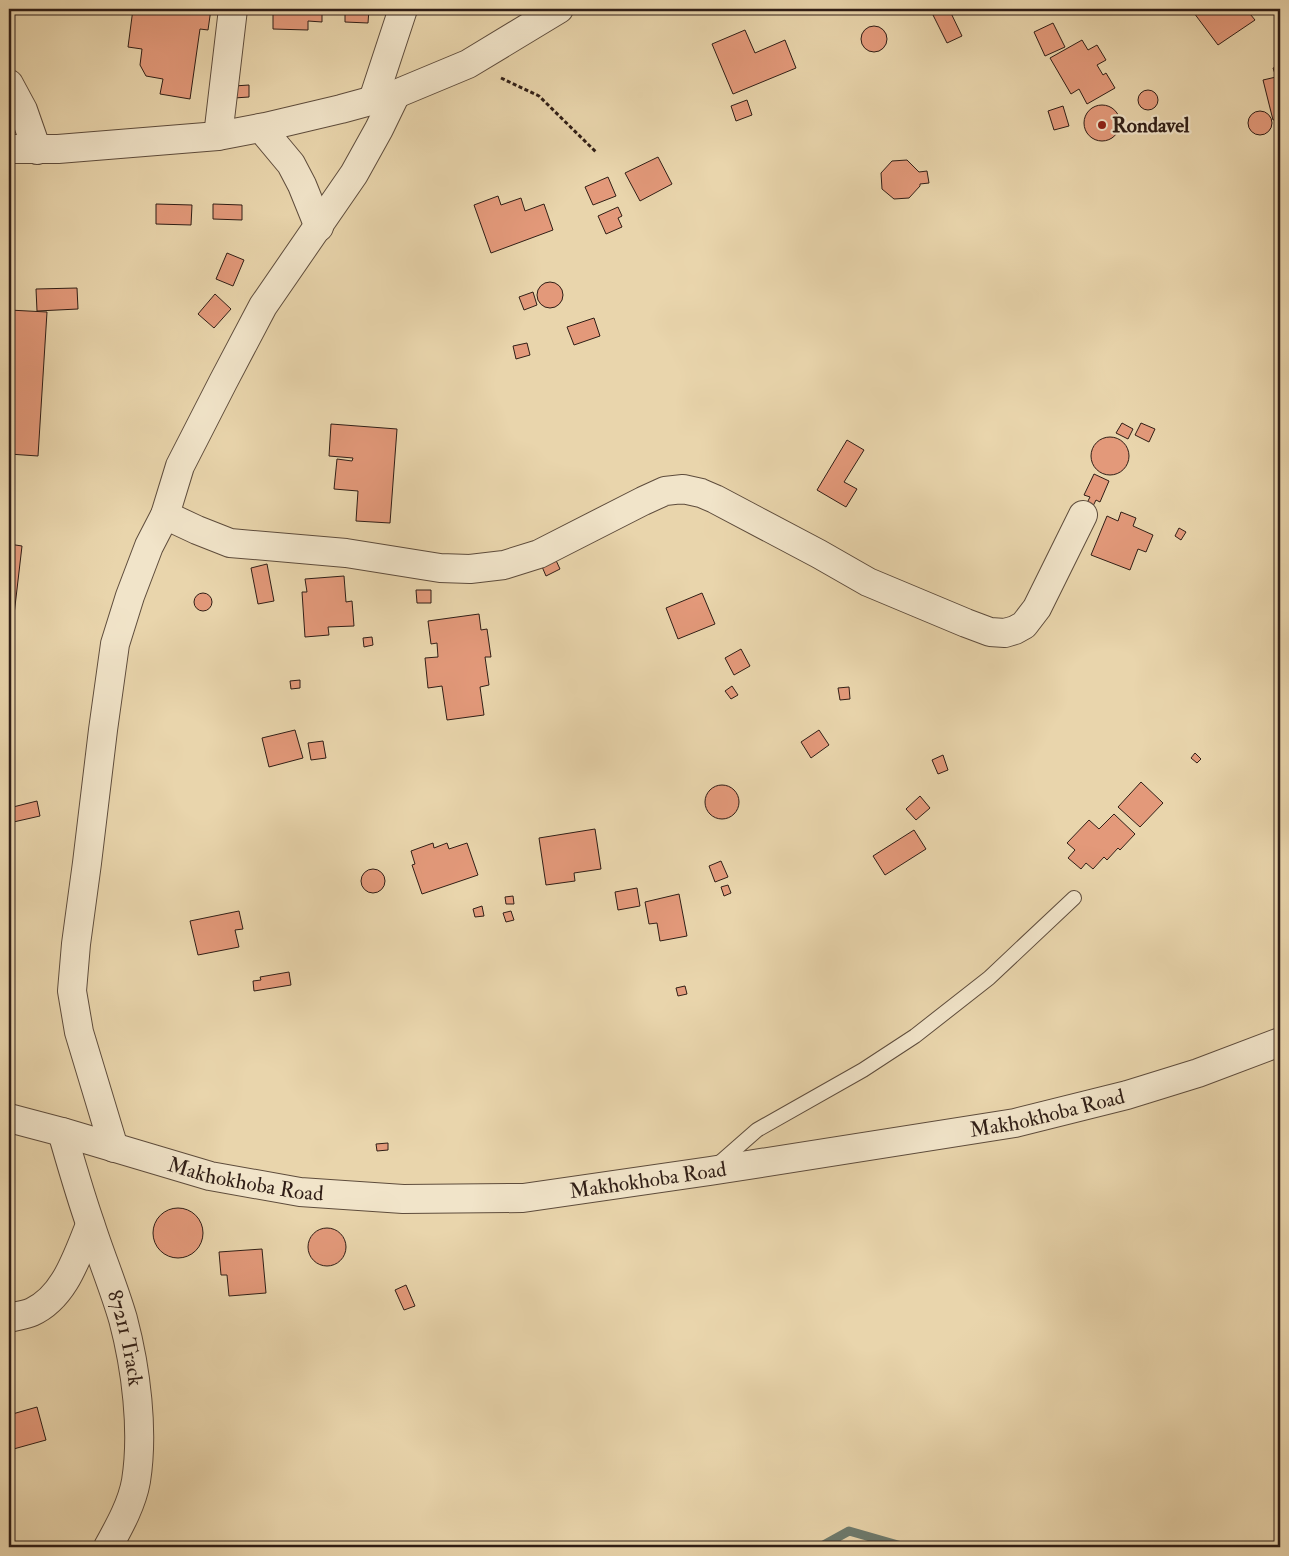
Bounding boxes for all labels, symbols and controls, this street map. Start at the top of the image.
place label: Rondavel [1112,112,1190,139]
marker: Rondavel [1096,119,1108,131]
street label: Makhokhoba Road [968,1083,1128,1144]
street label: Makhokhoba Road [164,1151,325,1208]
street label: Makhokhoba Road [568,1156,729,1205]
street label: 87211 Track [101,1287,149,1388]

